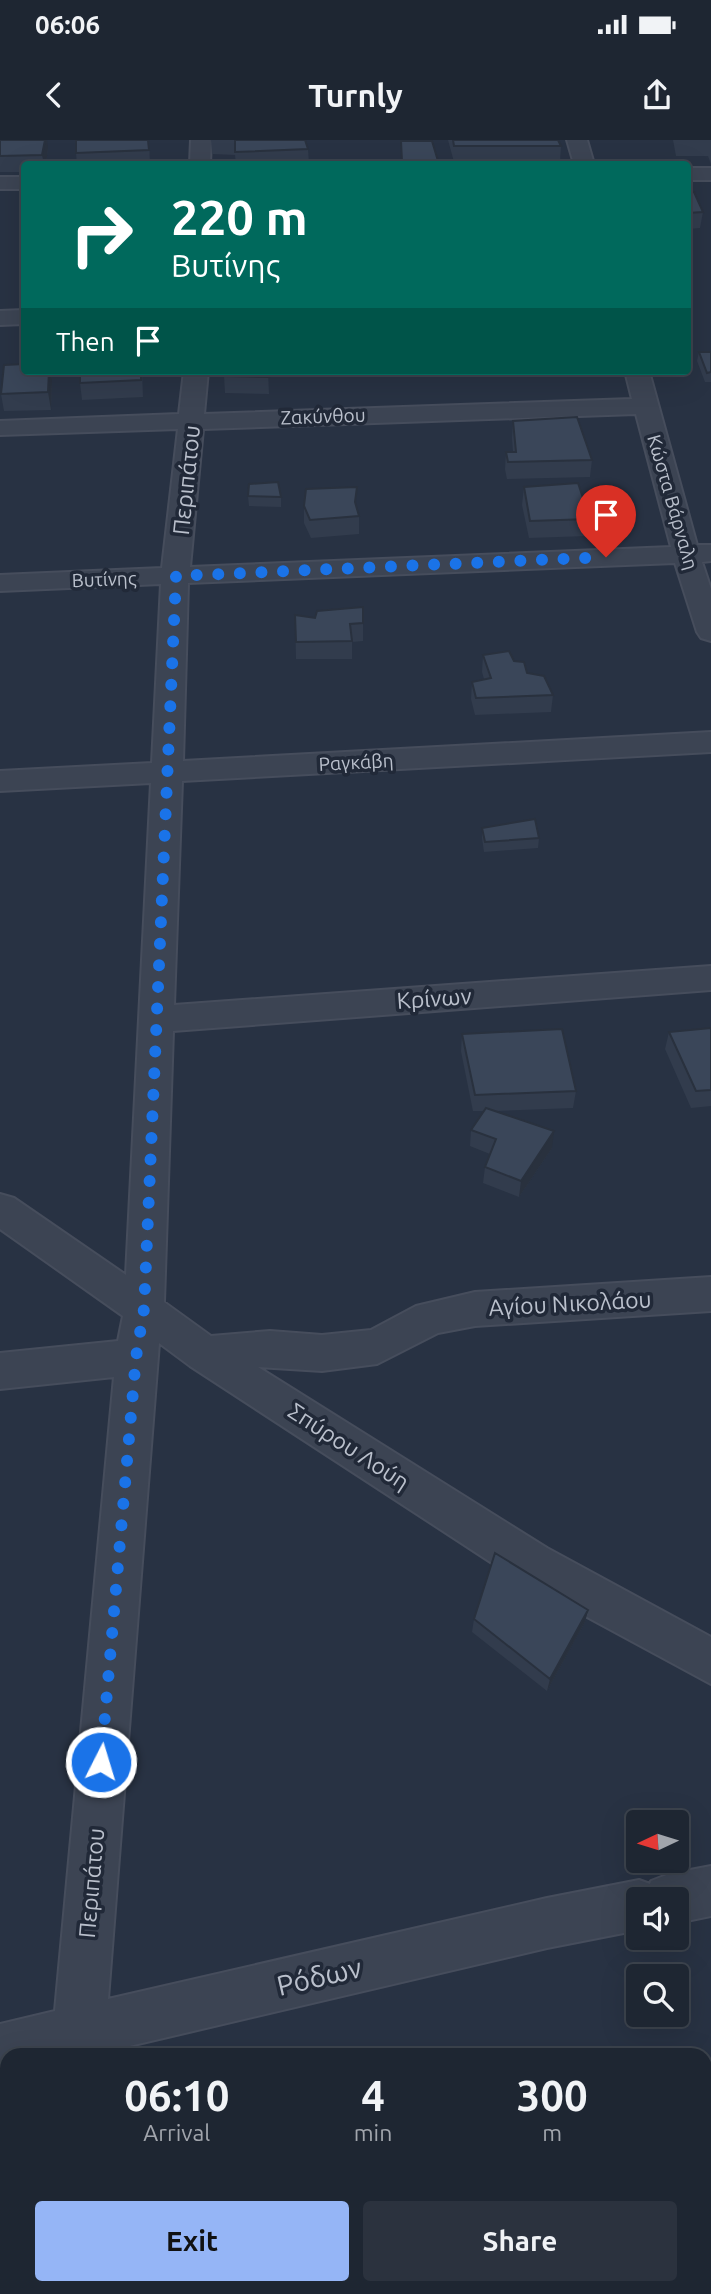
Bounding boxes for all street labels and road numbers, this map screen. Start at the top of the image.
street label: Ζακύνθου [280,404,366,428]
street label: Περιπάτου [168,424,204,536]
street label: Κώστα Βάρναλη [643,432,703,572]
street label: Βυτίνης [71,567,137,591]
street label: Ραγκάβη [318,749,394,775]
street label: Κρίνων [396,983,472,1013]
street label: Αγίου Νικολάου [488,1286,652,1320]
street label: Σπύρου Λούη [284,1398,414,1494]
street label: Περιπάτου [74,1827,108,1939]
street label: Ρόδων [274,1951,365,2001]

